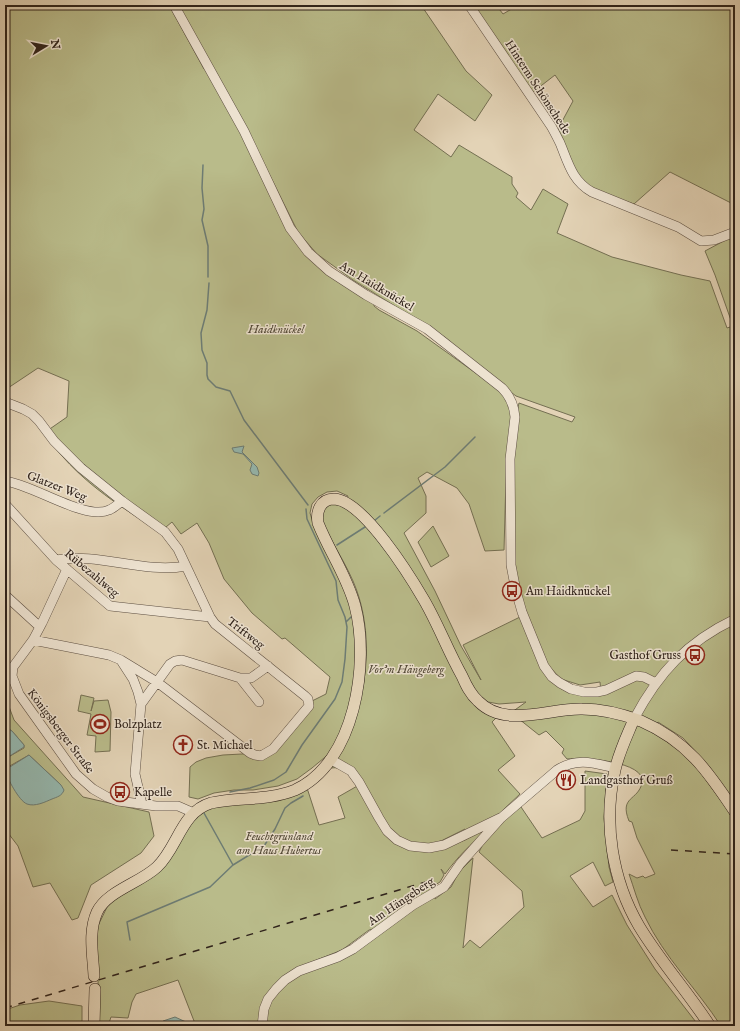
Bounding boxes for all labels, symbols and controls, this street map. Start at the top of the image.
north arrow [26,26,66,66]
street label: Hinterm Schönschede [501,37,574,138]
text: N [47,38,63,51]
street label: Am Haidknückel [336,258,417,315]
park label: Haidknückel [247,322,305,337]
street label: Glatzer Weg [25,468,89,505]
street label: Rübezahlweg [61,546,123,601]
bus stop icon: Am Haidknückel [501,580,523,602]
place label: Am Haidknückel [525,584,611,599]
street label: Triftweg [224,614,268,653]
bus stop icon: Gasthof Gruss [684,644,706,666]
place label: Gasthof Gruss [610,648,681,663]
park label: Vor'm Hängeberg [368,662,444,678]
street label: Königsberger Straße [24,686,98,777]
sports icon: Bolzplatz [89,713,111,735]
place label: Bolzplatz [114,717,162,733]
church icon: St. Michael [172,734,194,756]
place label: St. Michael [197,738,253,753]
restaurant icon: Landgasthof Gruß [555,769,577,791]
place label: Landgasthof Gruß [580,773,673,788]
bus stop icon: Kapelle [109,781,131,803]
place label: Kapelle [134,785,172,801]
park label: Feuchtgrünland am Haus Hubertus [236,829,322,858]
street label: Am Hängeberg [364,873,438,930]

